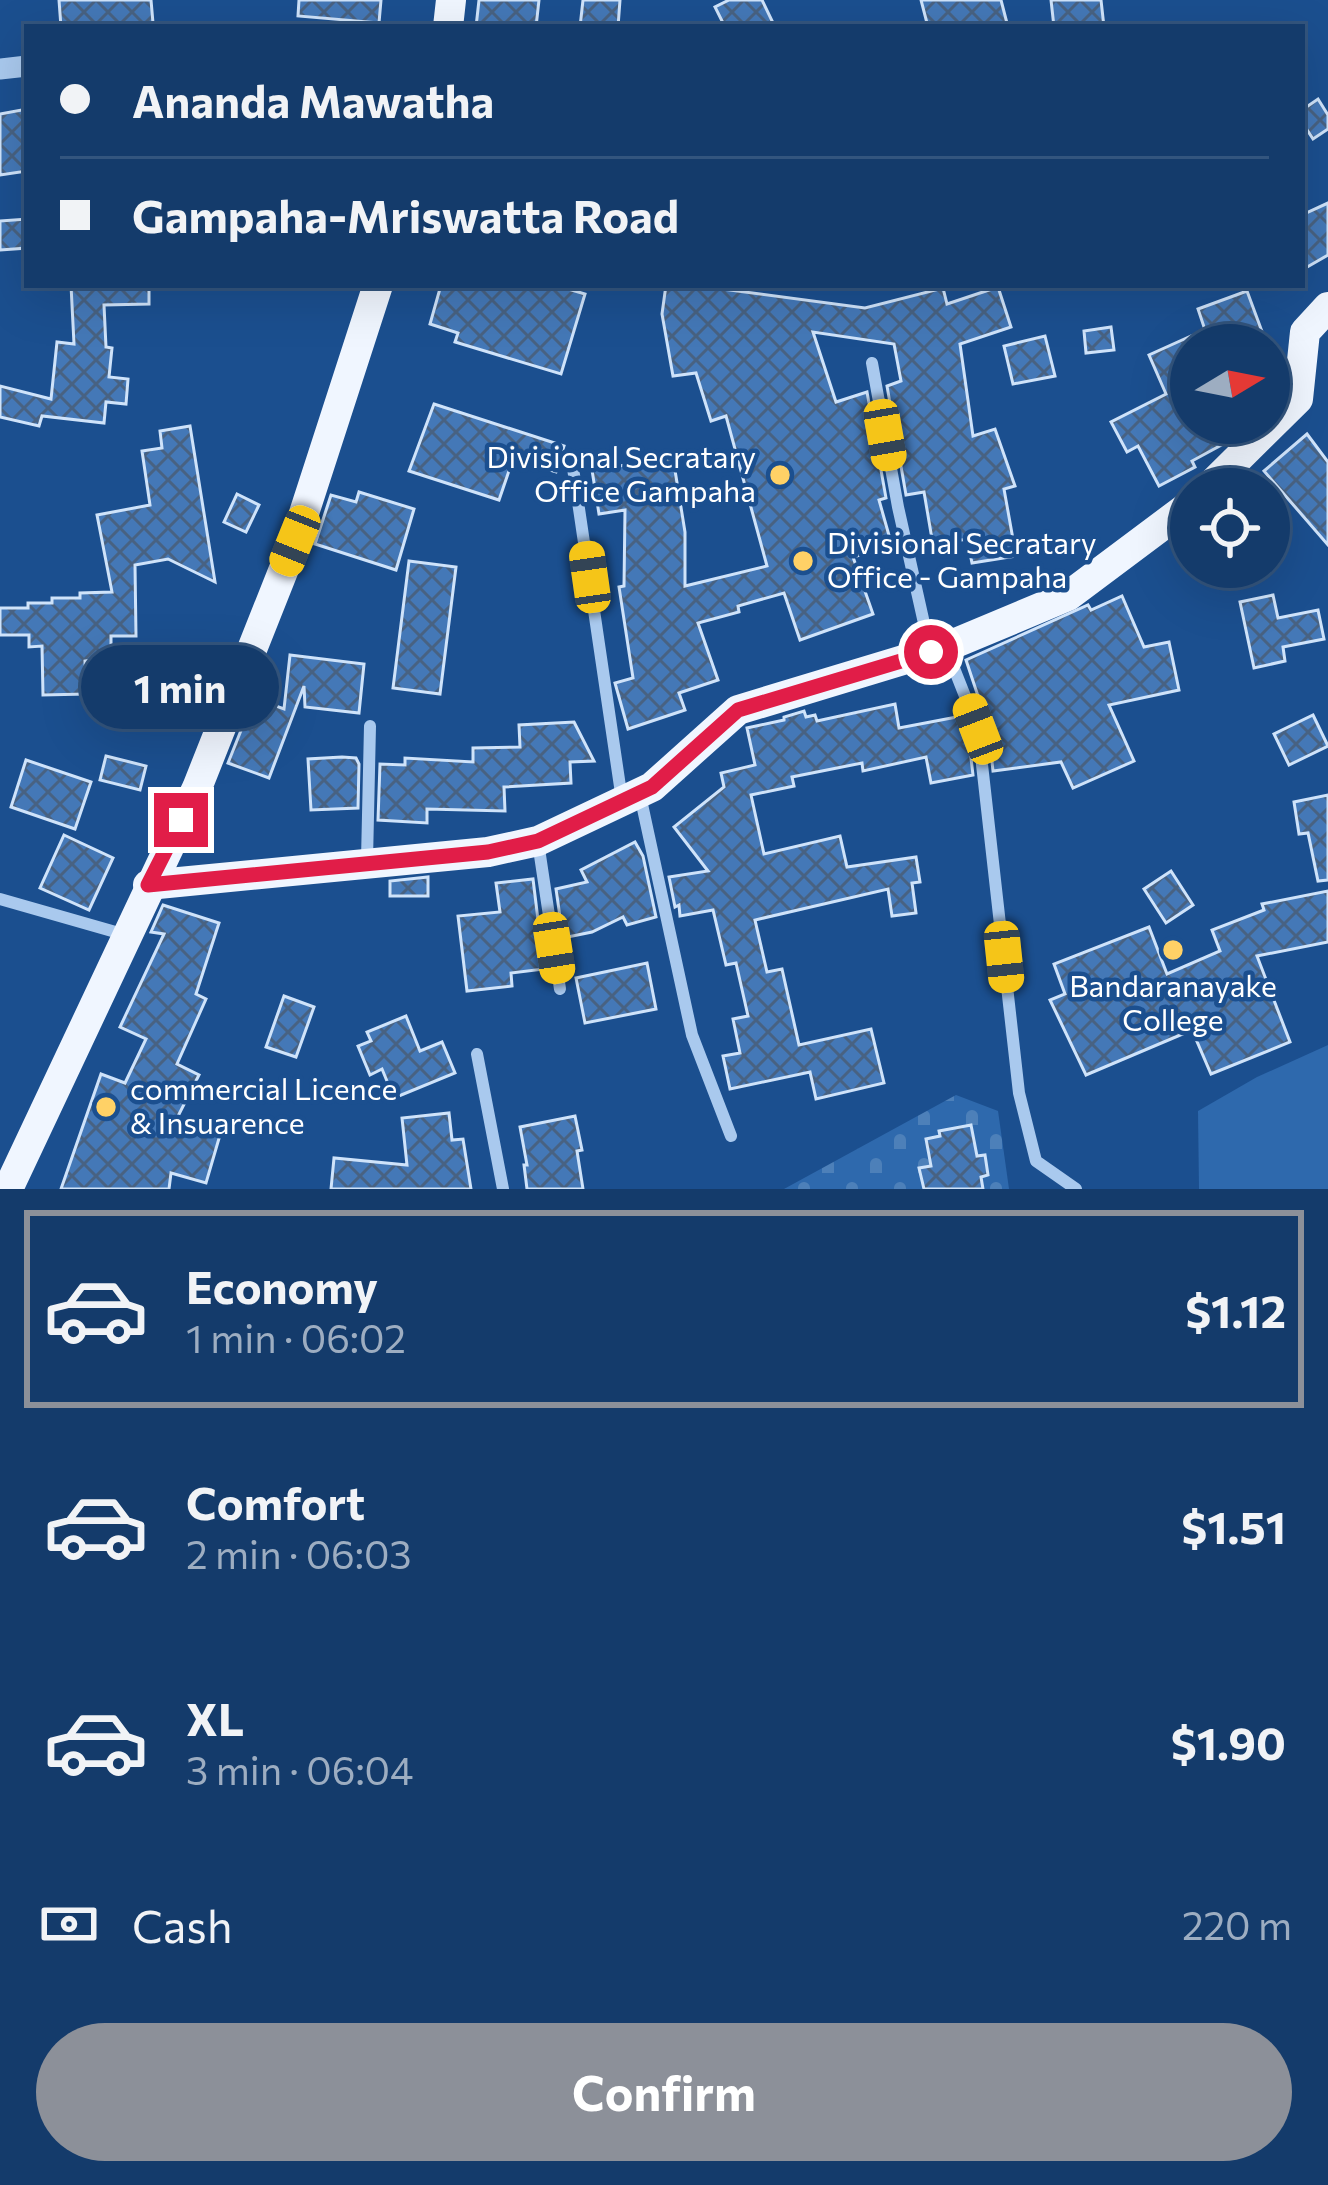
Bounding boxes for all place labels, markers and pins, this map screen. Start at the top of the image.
place label: Divisional Secratary Office Gampaha [486,437,756,508]
marker: Divisional Secratary Office Gampaha [767,462,793,488]
place label: Divisional Secratary Office - Gampaha [827,523,1097,594]
marker: Divisional Secratary Office - Gampaha [790,548,816,574]
marker: Bandaranayake College [1160,937,1186,963]
place label: Bandaranayake College [1069,966,1277,1037]
place label: commercial Licence & Insuarence [130,1069,397,1140]
marker: commercial Licence & Insuarence [93,1094,119,1120]

